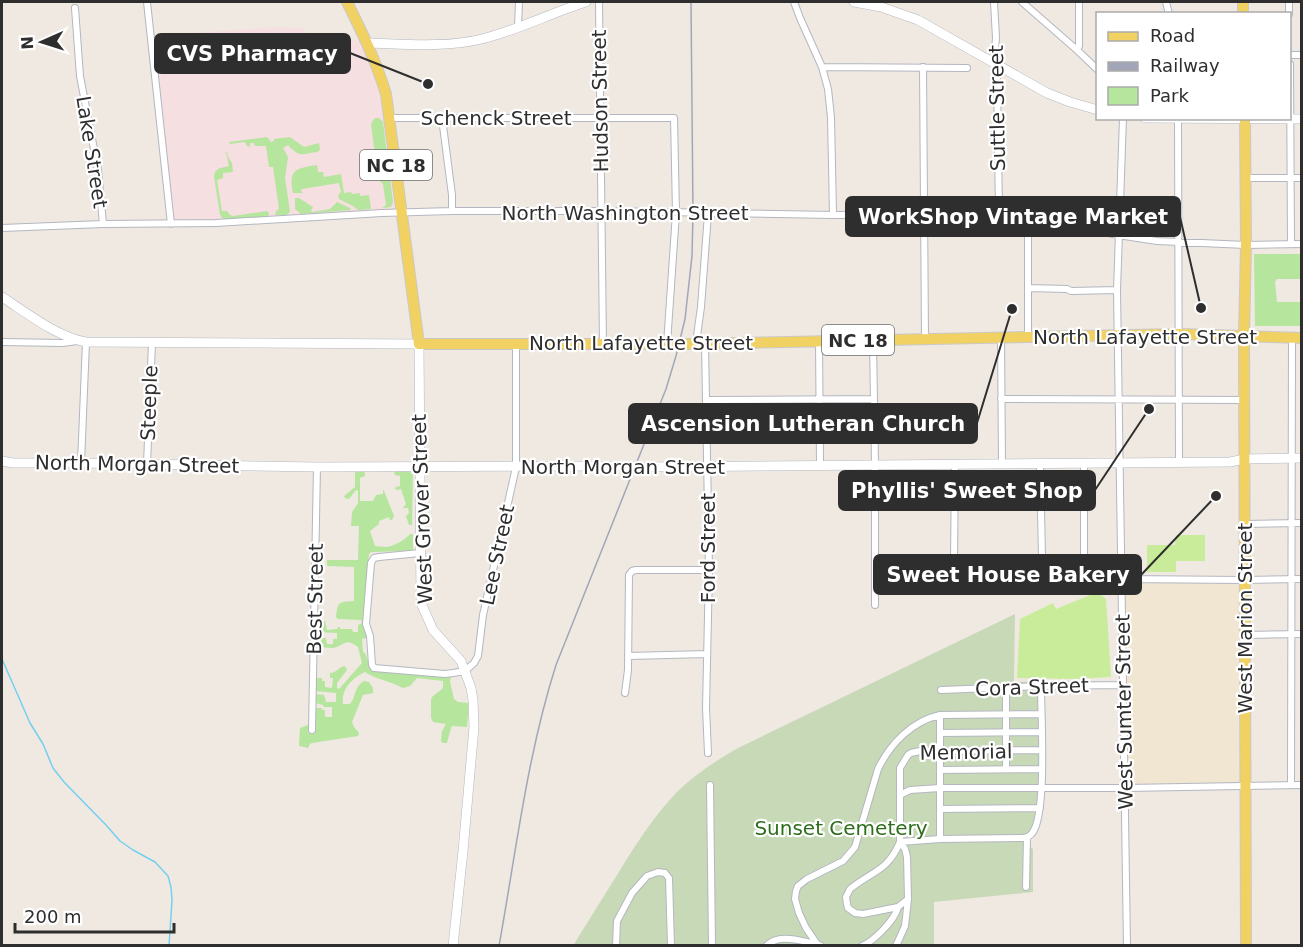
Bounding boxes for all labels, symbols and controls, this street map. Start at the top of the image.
north arrow [12,12,72,72]
legend [1096,12,1291,120]
text: Road [1150,25,1195,46]
street label: Hudson Street [587,29,613,173]
callout: CVS Pharmacy [155,34,350,73]
text: N [18,36,37,50]
text: CVS Pharmacy [166,42,338,66]
street label: Suttle Street [984,45,1010,171]
text: Railway [1150,55,1220,76]
text: Park [1150,85,1189,106]
street label: Lake Street [71,94,113,210]
street label: Schenck Street [420,106,572,130]
road number: NC 18 [360,150,432,180]
callout: WorkShop Vintage Market [846,197,1180,236]
street label: North Washington Street [502,201,749,225]
text: WorkShop Vintage Market [858,205,1168,229]
road number: NC 18 [822,325,894,355]
street label: North Lafayette Street [1033,325,1257,349]
street label: North Lafayette Street [529,331,753,355]
street label: Steeple [136,365,162,441]
callout: Ascension Lutheran Church [629,404,977,443]
text: Ascension Lutheran Church [641,412,965,436]
street label: West Grover Street [407,413,437,605]
street label: North Morgan Street [35,450,240,478]
street label: North Morgan Street [521,455,725,479]
callout: Phyllis' Sweet Shop [839,471,1095,510]
text: Phyllis' Sweet Shop [851,479,1083,503]
street label: Ford Street [696,492,720,603]
street label: Lee Street [475,502,519,608]
street label: West Marion Street [1233,522,1257,713]
street label: Best Street [302,543,328,655]
callout: Sweet House Bakery [874,555,1141,594]
text: Sweet House Bakery [886,563,1130,587]
street label: West Sumter Street [1110,614,1138,810]
street label: Cora Street [975,673,1089,701]
street label: Memorial [919,739,1013,765]
park label: Sunset Cemetery [754,816,928,840]
scale bar [15,896,174,934]
text: 200 m [24,906,82,927]

